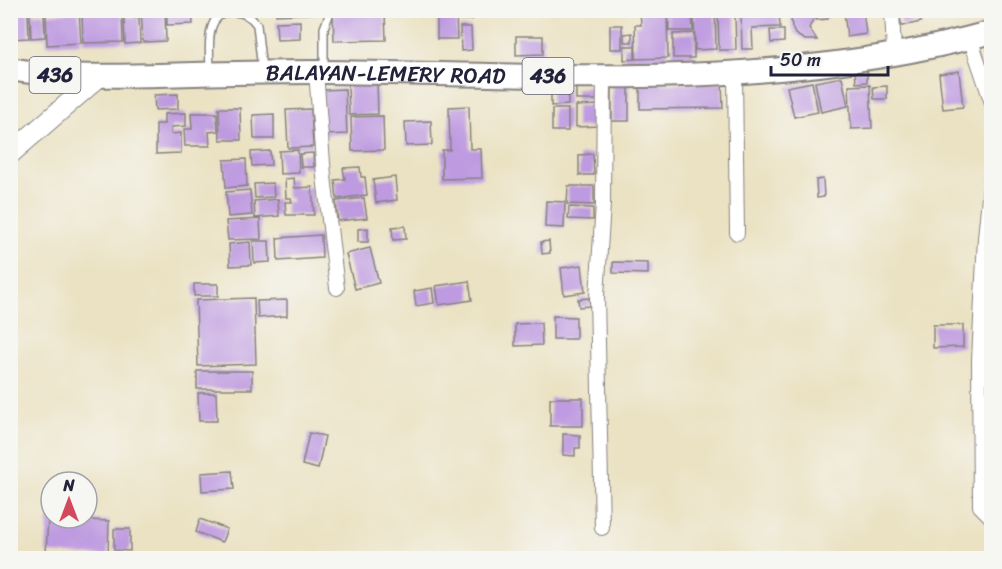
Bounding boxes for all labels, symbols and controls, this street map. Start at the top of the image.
scale bar [771,39,888,77]
text: 50 m [780,44,821,76]
street label: BALAYAN-LEMERY ROAD [266,52,507,95]
road number: 436 [29,57,80,93]
road number: 436 [522,58,574,94]
north arrow [39,470,99,530]
text: N [62,471,75,500]

